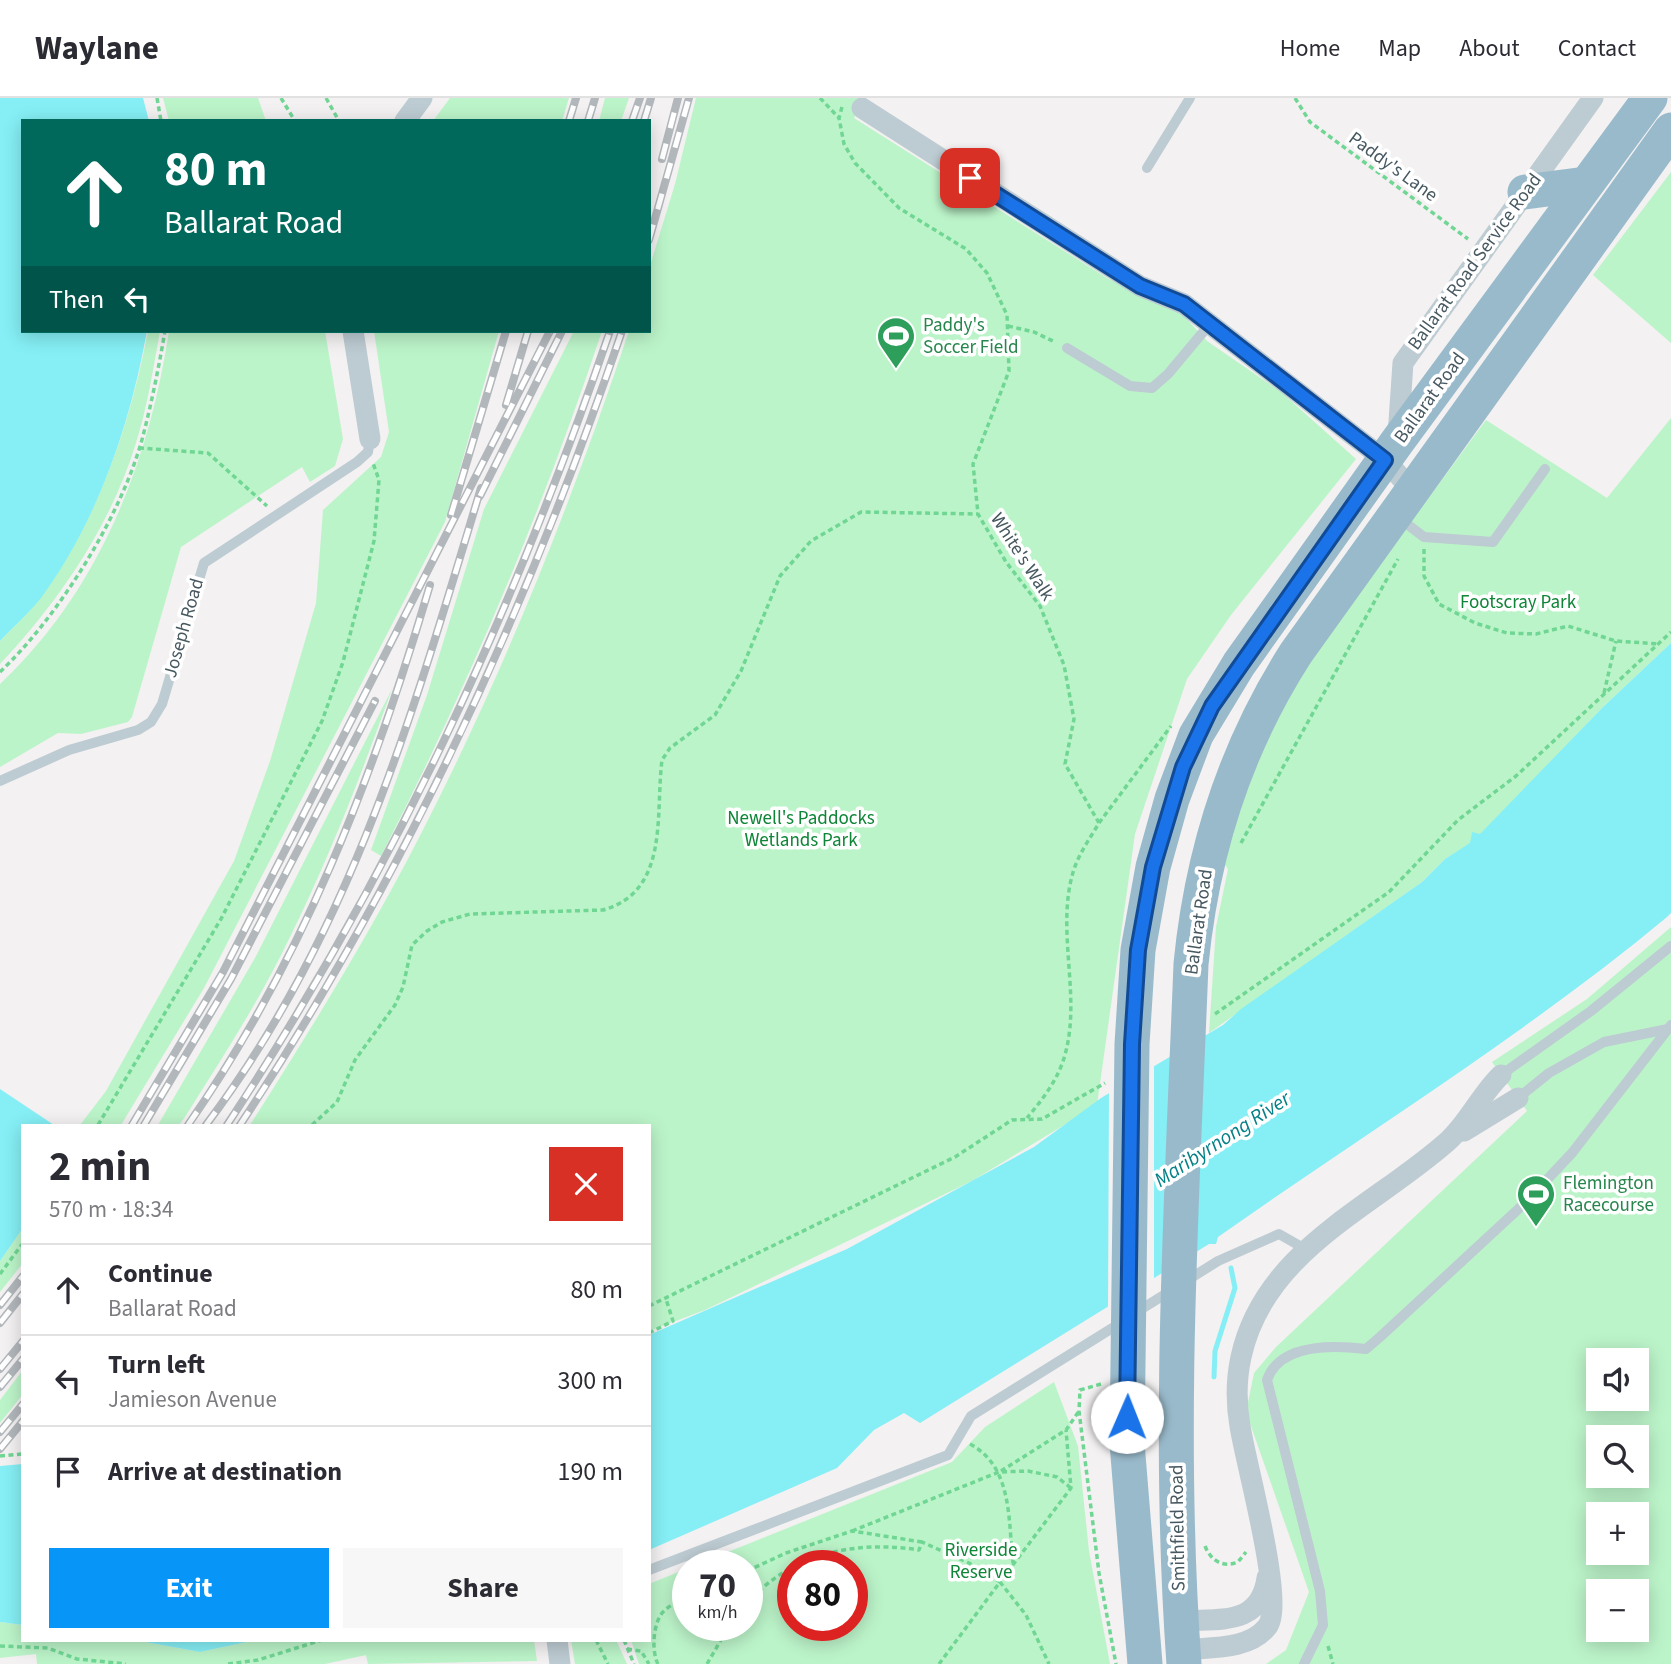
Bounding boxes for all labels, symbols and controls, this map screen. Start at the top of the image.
text: Waylane [35,25,159,72]
text: Home [1280,31,1340,66]
text: Map [1378,31,1421,66]
text: About [1459,31,1520,66]
text: Contact [1558,31,1636,66]
street label: Paddy's Lane [1343,125,1443,209]
text: 80 m [164,135,268,205]
icon: ahead [49,147,140,238]
pin [940,148,1000,208]
icon: arrive [951,159,989,197]
street label: Ballarat Road Service Road [1402,168,1548,356]
text: Ballarat Road [164,200,343,246]
icon: left [118,280,156,318]
text: Then [49,281,104,318]
place label: Paddy's Soccer Field [923,312,1019,361]
sports icon: Paddy's Soccer Field [875,315,917,370]
street label: Ballarat Road [1388,347,1472,449]
street label: White's Walk [983,508,1061,607]
street label: Joseph Road [157,575,211,681]
park label: Footscray Park [1460,589,1577,616]
park label: Newell's Paddocks Wetlands Park [727,805,875,854]
street label: Ballarat Road [1178,867,1220,977]
water label: Maribyrnong River [1148,1083,1297,1194]
text: 2 min [49,1137,151,1197]
button: close [549,1147,623,1221]
place label: Flemington Racecourse [1563,1170,1654,1219]
sports icon: Flemington Racecourse [1515,1173,1557,1228]
text: 570 m · 18:34 [49,1193,173,1226]
text: Continue [108,1255,213,1292]
icon: ahead [49,1271,87,1309]
text: 80 m [570,1271,623,1308]
text: Ballarat Road [108,1292,237,1325]
text: Turn left [108,1346,205,1383]
map controls [1586,1348,1649,1642]
button: sound [1586,1348,1649,1411]
icon: left [49,1362,87,1400]
text: 300 m [557,1362,623,1399]
position arrow [1090,1380,1164,1454]
text: Jamieson Avenue [108,1383,277,1416]
button: search [1586,1425,1649,1488]
icon: arrive [49,1453,87,1491]
text: Arrive at destination [108,1453,342,1490]
text: 190 m [557,1453,623,1490]
street label: Smithfield Road [1163,1464,1193,1592]
button: + [1586,1502,1649,1565]
park label: Riverside Reserve [945,1537,1017,1586]
button: Exit [49,1548,329,1628]
button: Share [343,1548,623,1628]
speed limit sign: 80 [777,1550,868,1641]
text: 70 [699,1561,736,1611]
button: − [1586,1579,1649,1642]
text: km/h [698,1600,737,1625]

